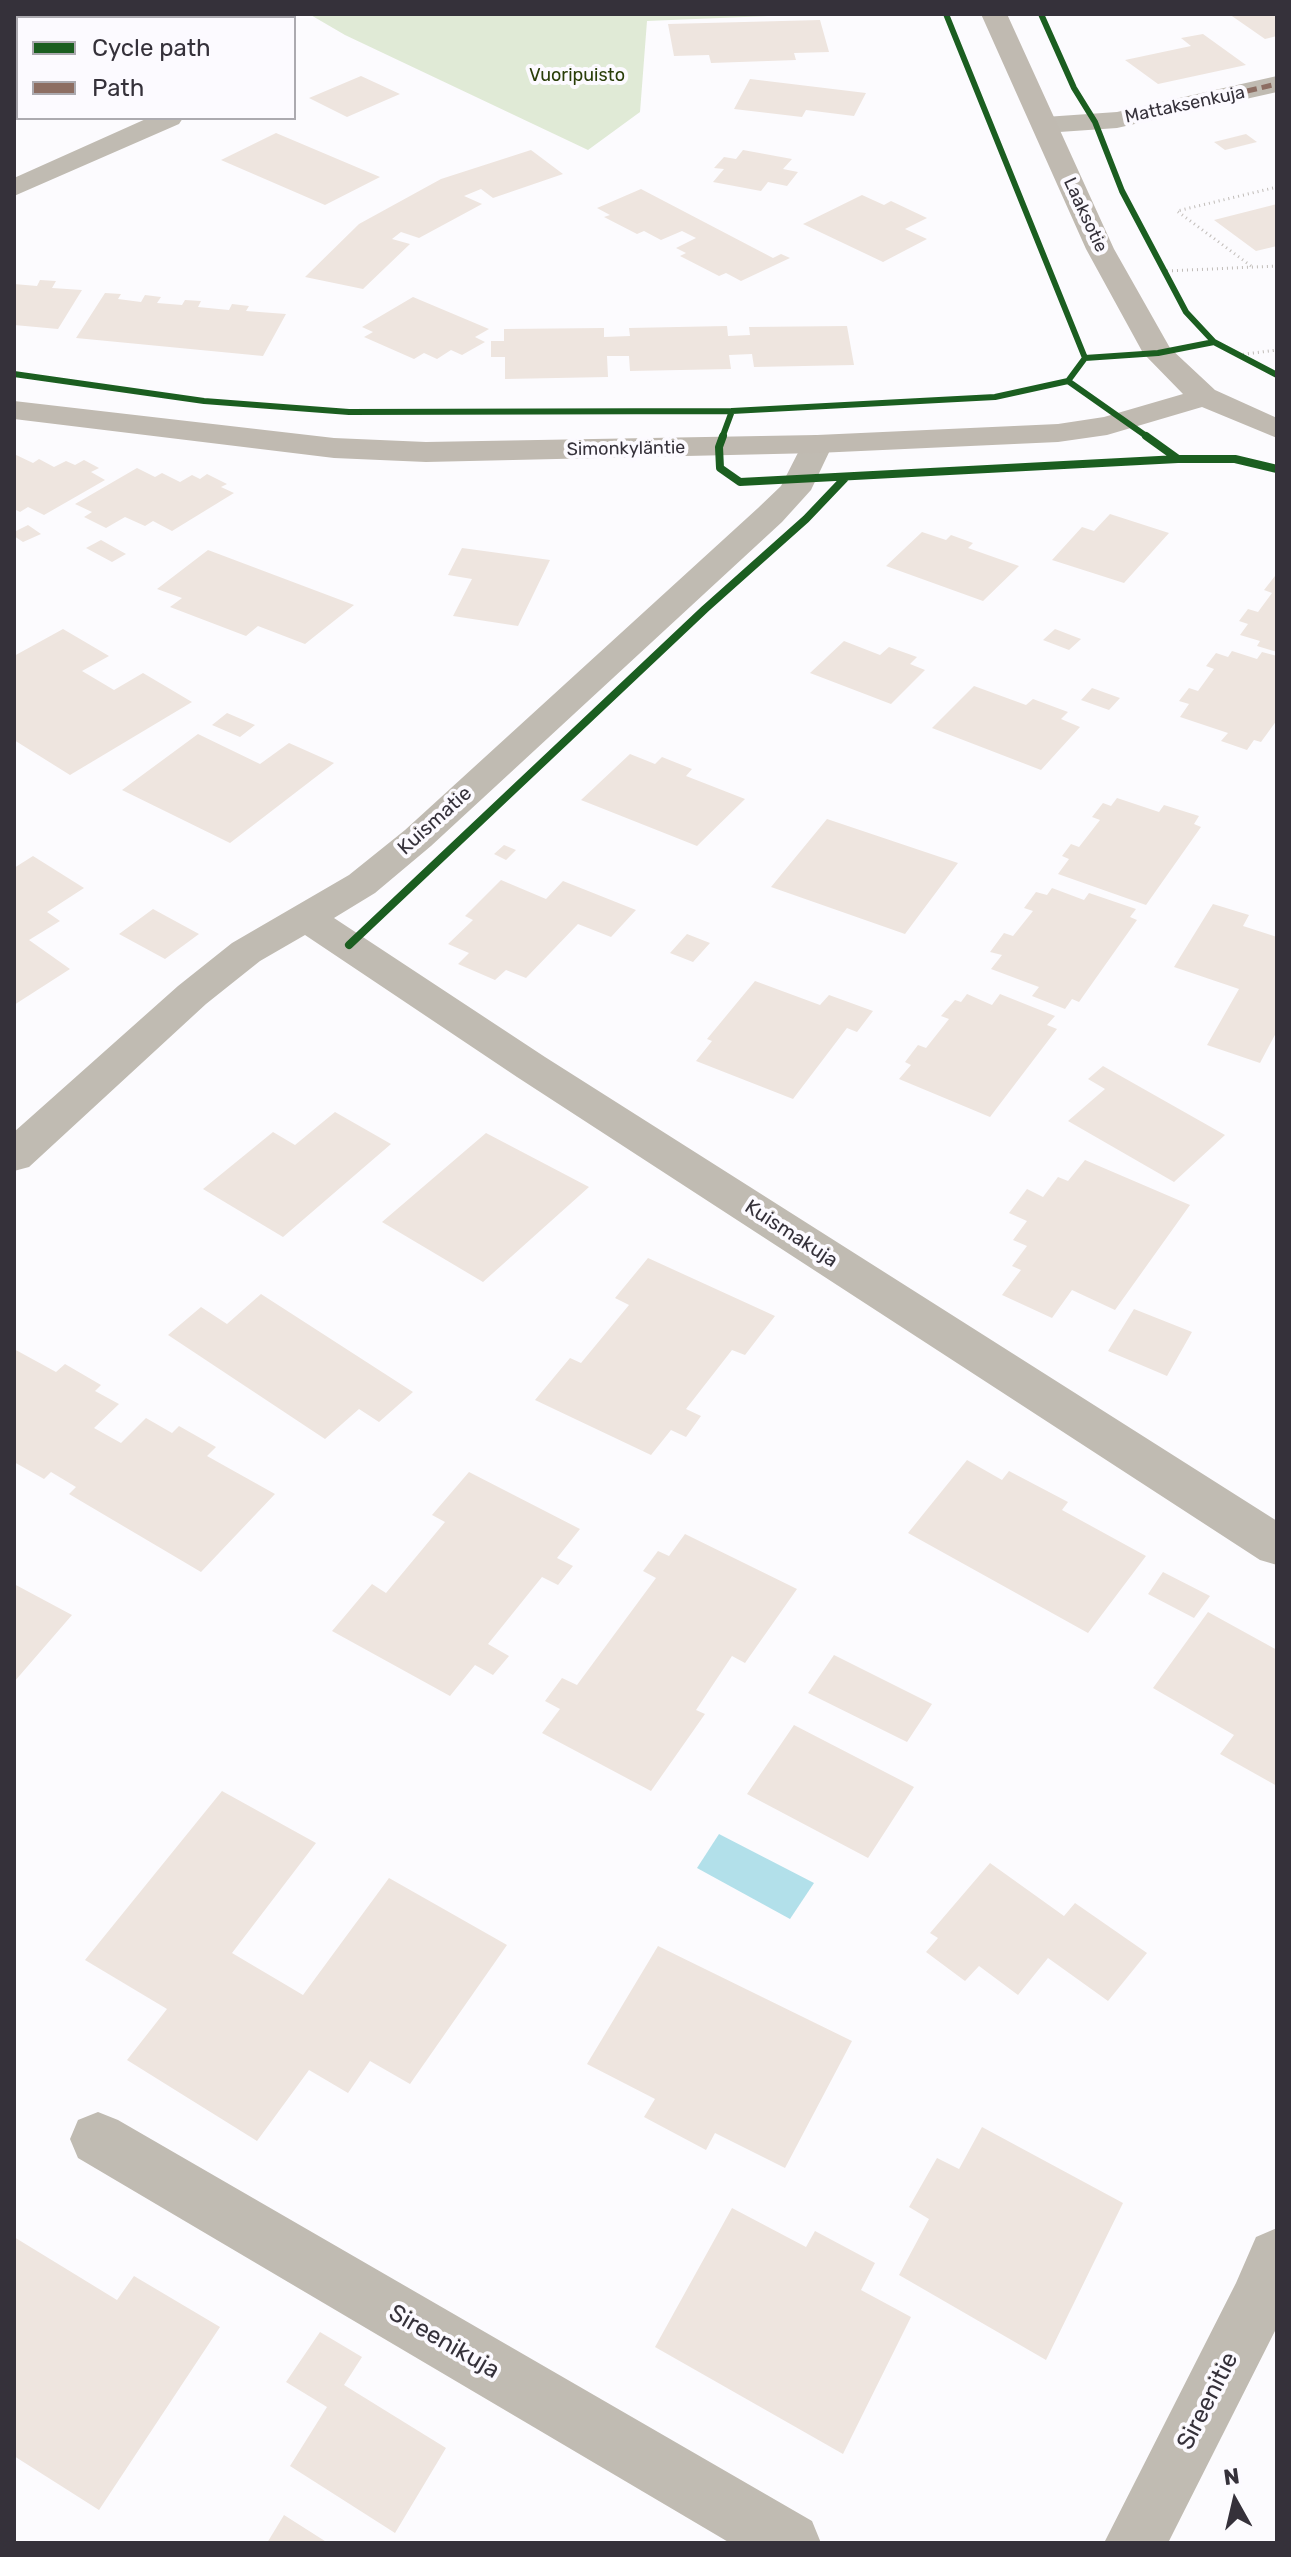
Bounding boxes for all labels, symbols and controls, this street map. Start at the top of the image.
legend [16,16,296,120]
text: Cycle path [92,34,211,62]
park label: Vuoripuisto [529,65,625,87]
text: Path [92,74,144,102]
street label: Mattaksenkuja [1123,82,1247,128]
street label: Laaksotie [1058,174,1112,256]
street label: Simonkyläntie [567,437,685,461]
street label: Kuismatie [393,782,477,860]
street label: Kuismakuja [740,1195,842,1273]
street label: Sireenikuja [383,2299,505,2385]
street label: Sireenitie [1171,2347,1245,2455]
north arrow [1195,2461,1275,2541]
text: N [1222,2462,1241,2491]

